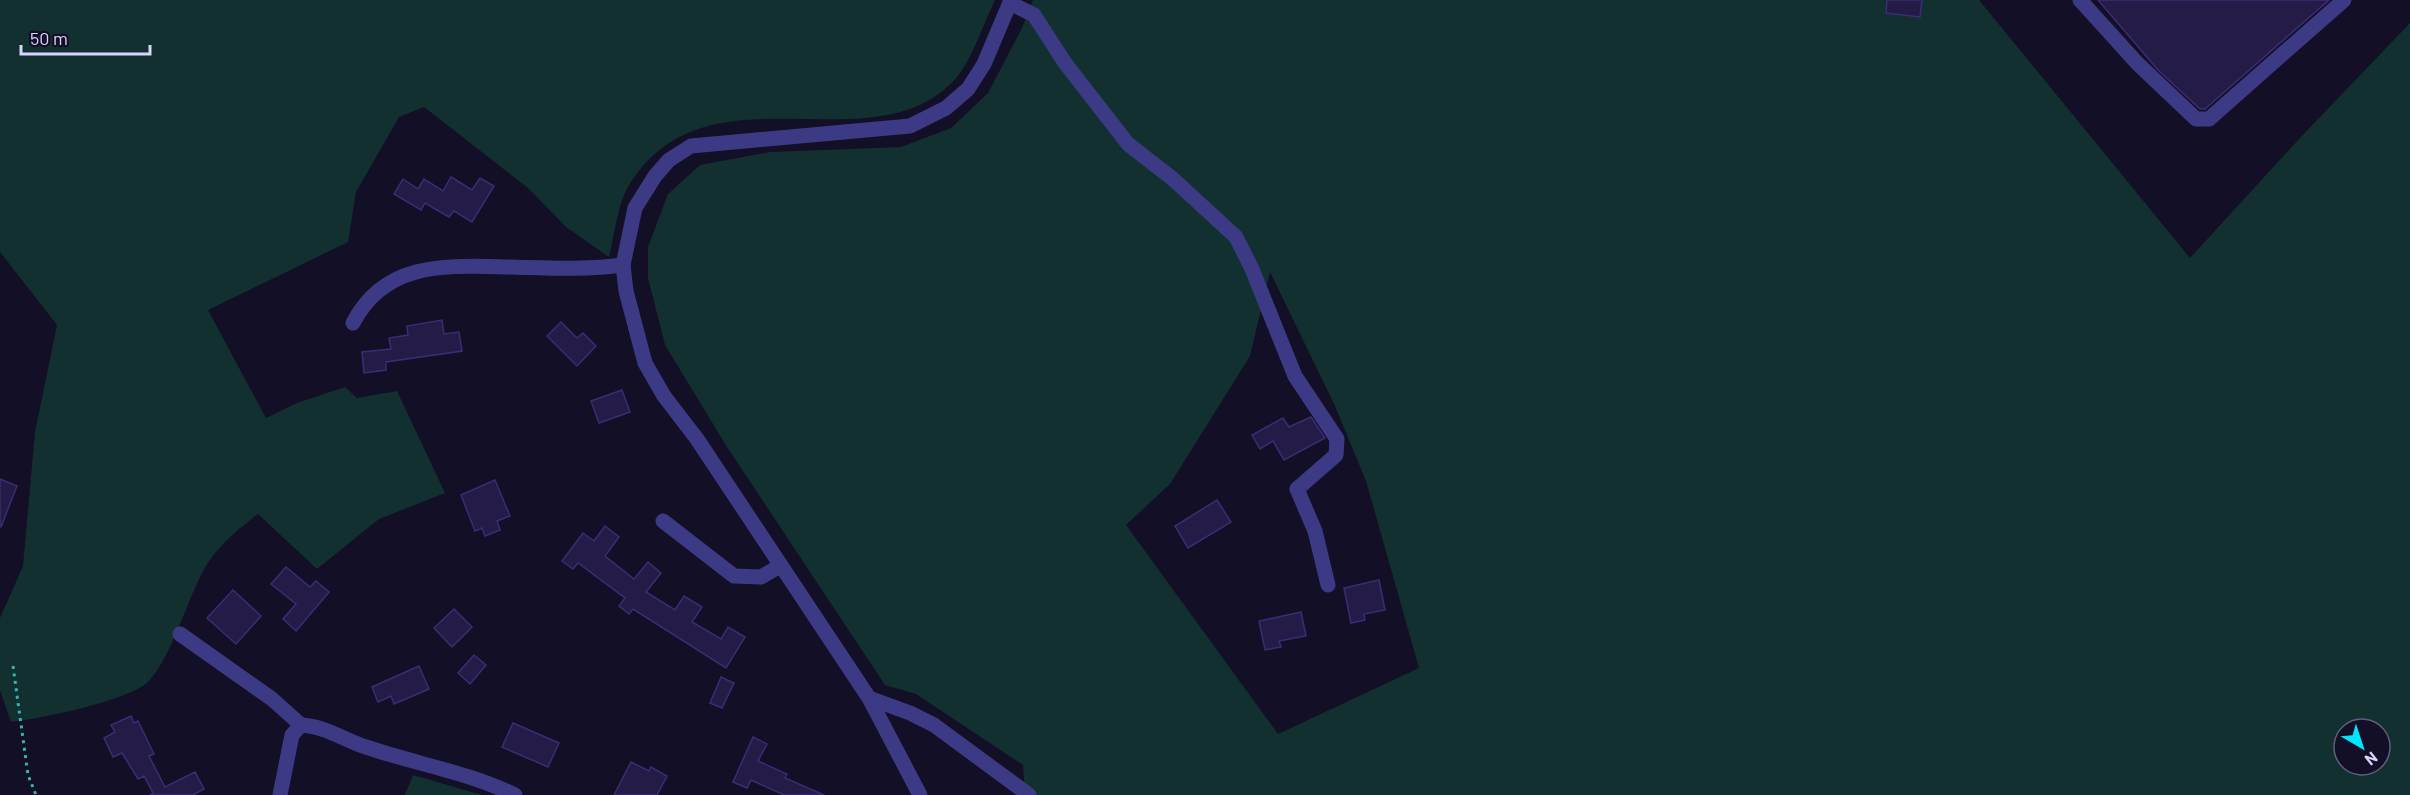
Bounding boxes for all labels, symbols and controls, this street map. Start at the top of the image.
scale bar [21,18,150,56]
text: 50 m [30,27,68,49]
north arrow [2332,717,2392,777]
text: N [2362,748,2382,770]

